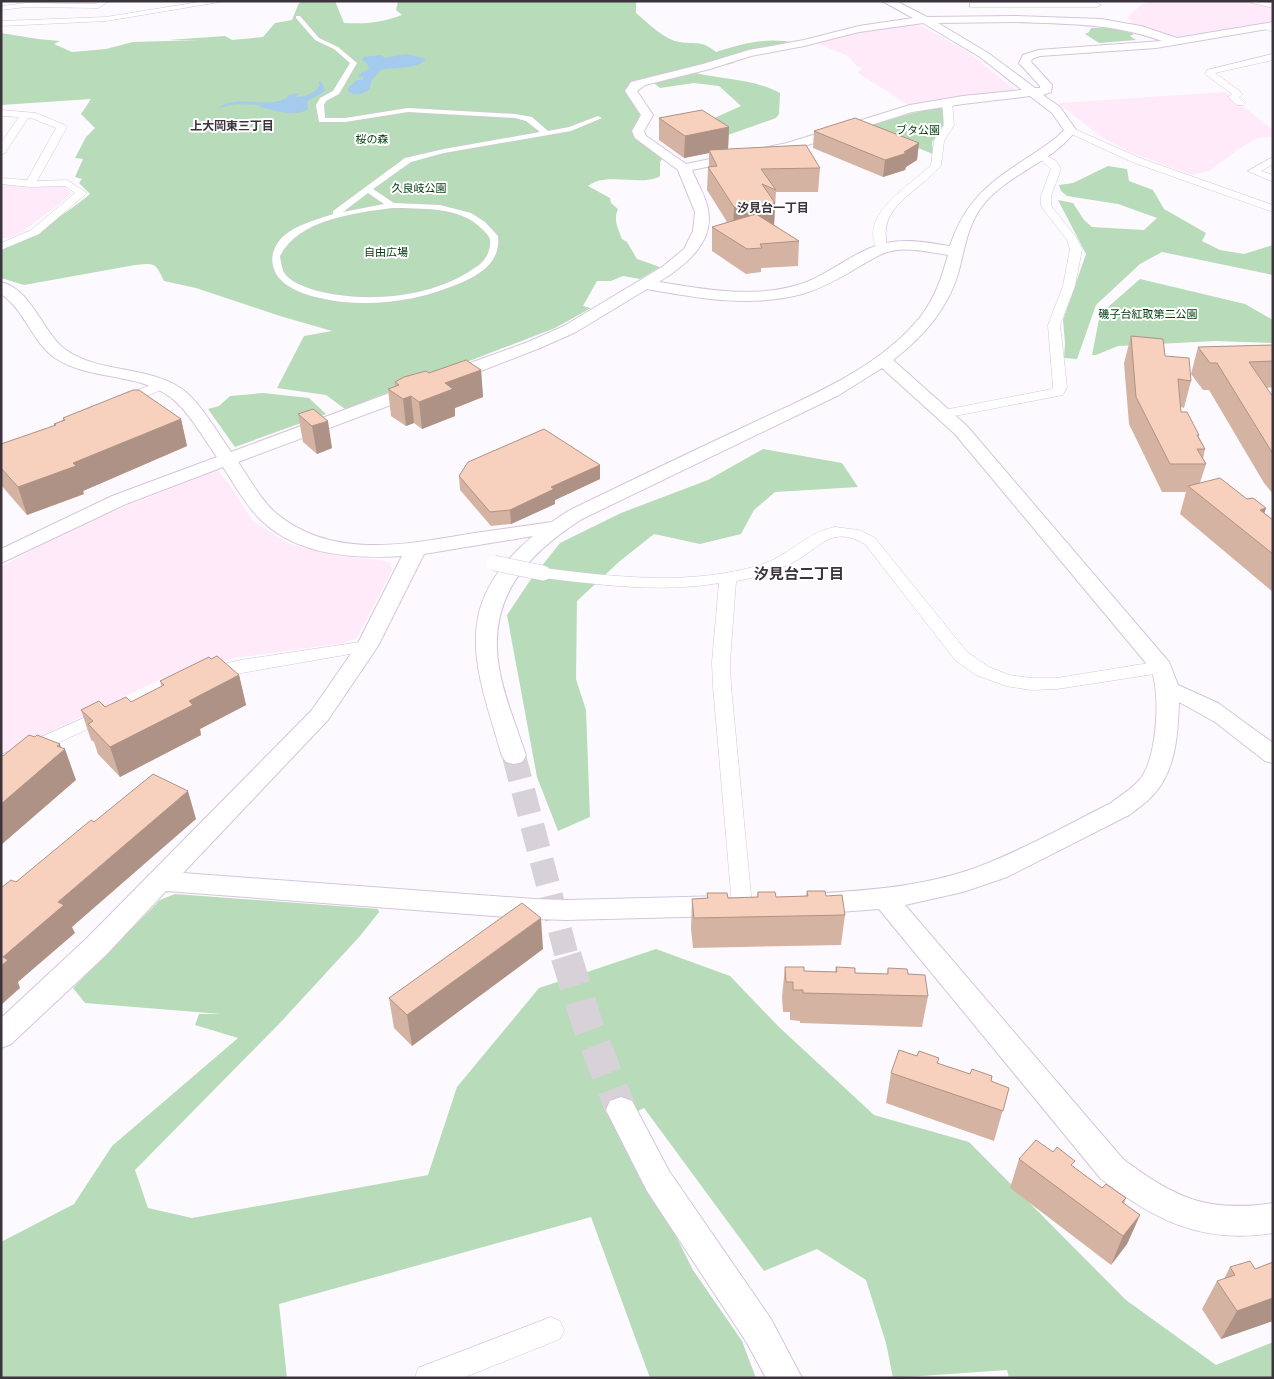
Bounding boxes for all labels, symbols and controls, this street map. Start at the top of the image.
district label: 上大岡東三丁目 [190,118,274,132]
park label: ブタ公園 [896,123,940,136]
park label: 桜の森 [356,132,389,145]
park label: 久良岐公園 [392,181,447,194]
district label: 汐見台一丁目 [737,200,809,214]
park label: 自由広場 [364,245,408,258]
park label: 磯子台紅取第二公園 [1099,307,1198,320]
district label: 汐見台二丁目 [754,564,844,582]

